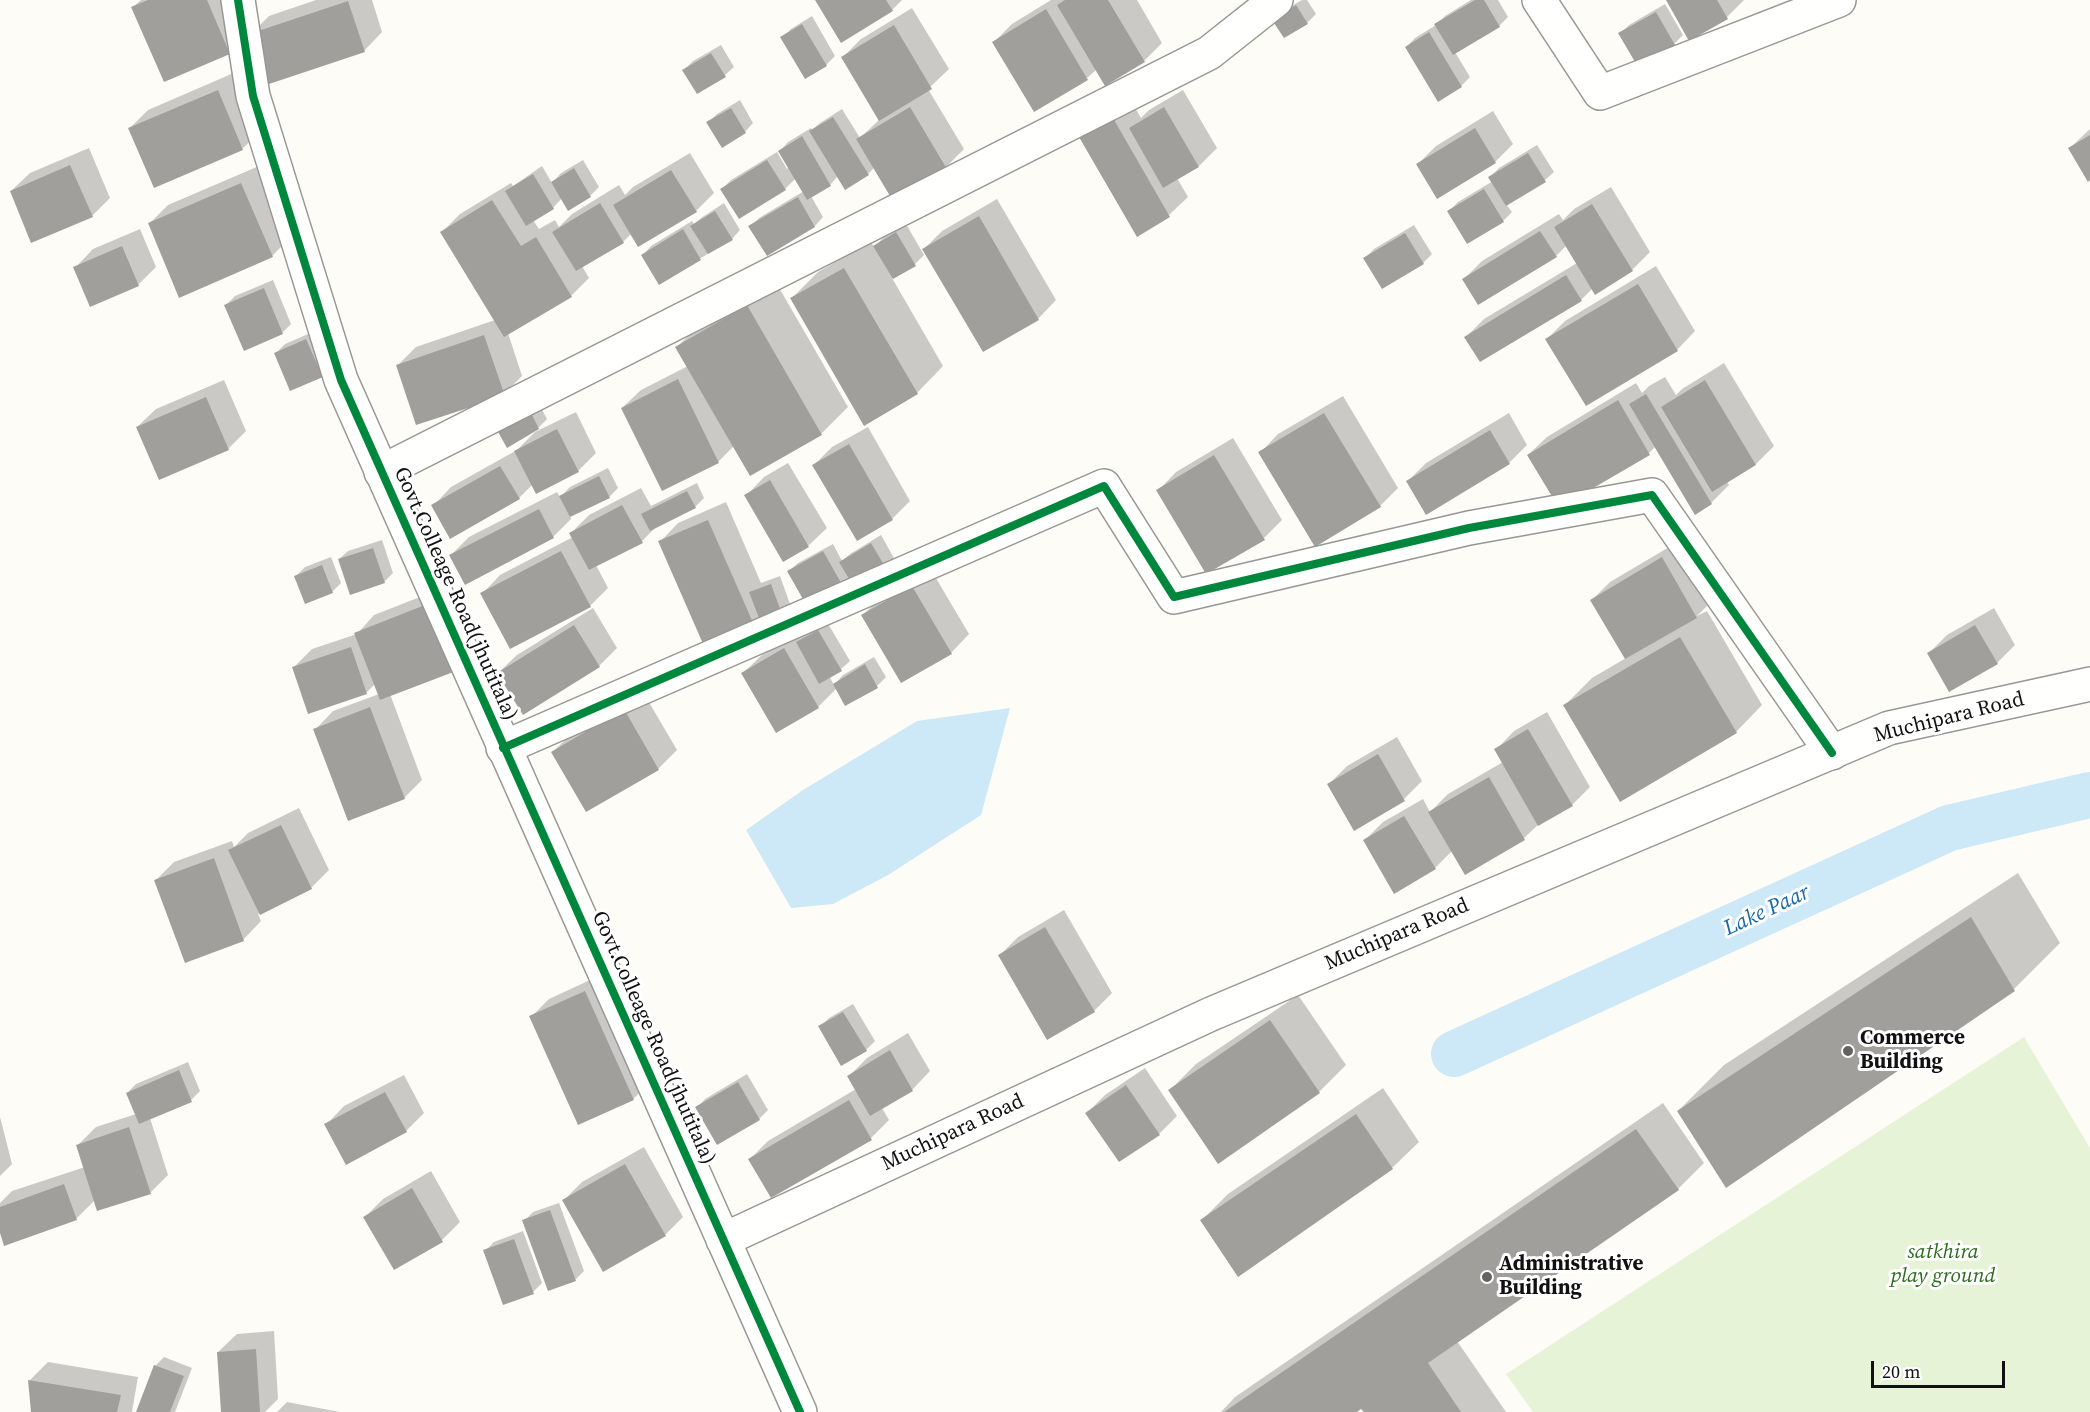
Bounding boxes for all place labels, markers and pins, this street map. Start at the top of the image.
place label: Commerce Building [1860,1026,1965,1076]
marker: Commerce Building [1841,1044,1855,1058]
place label: Administrative Building [1499,1252,1643,1302]
marker: Administrative Building [1480,1270,1494,1284]

